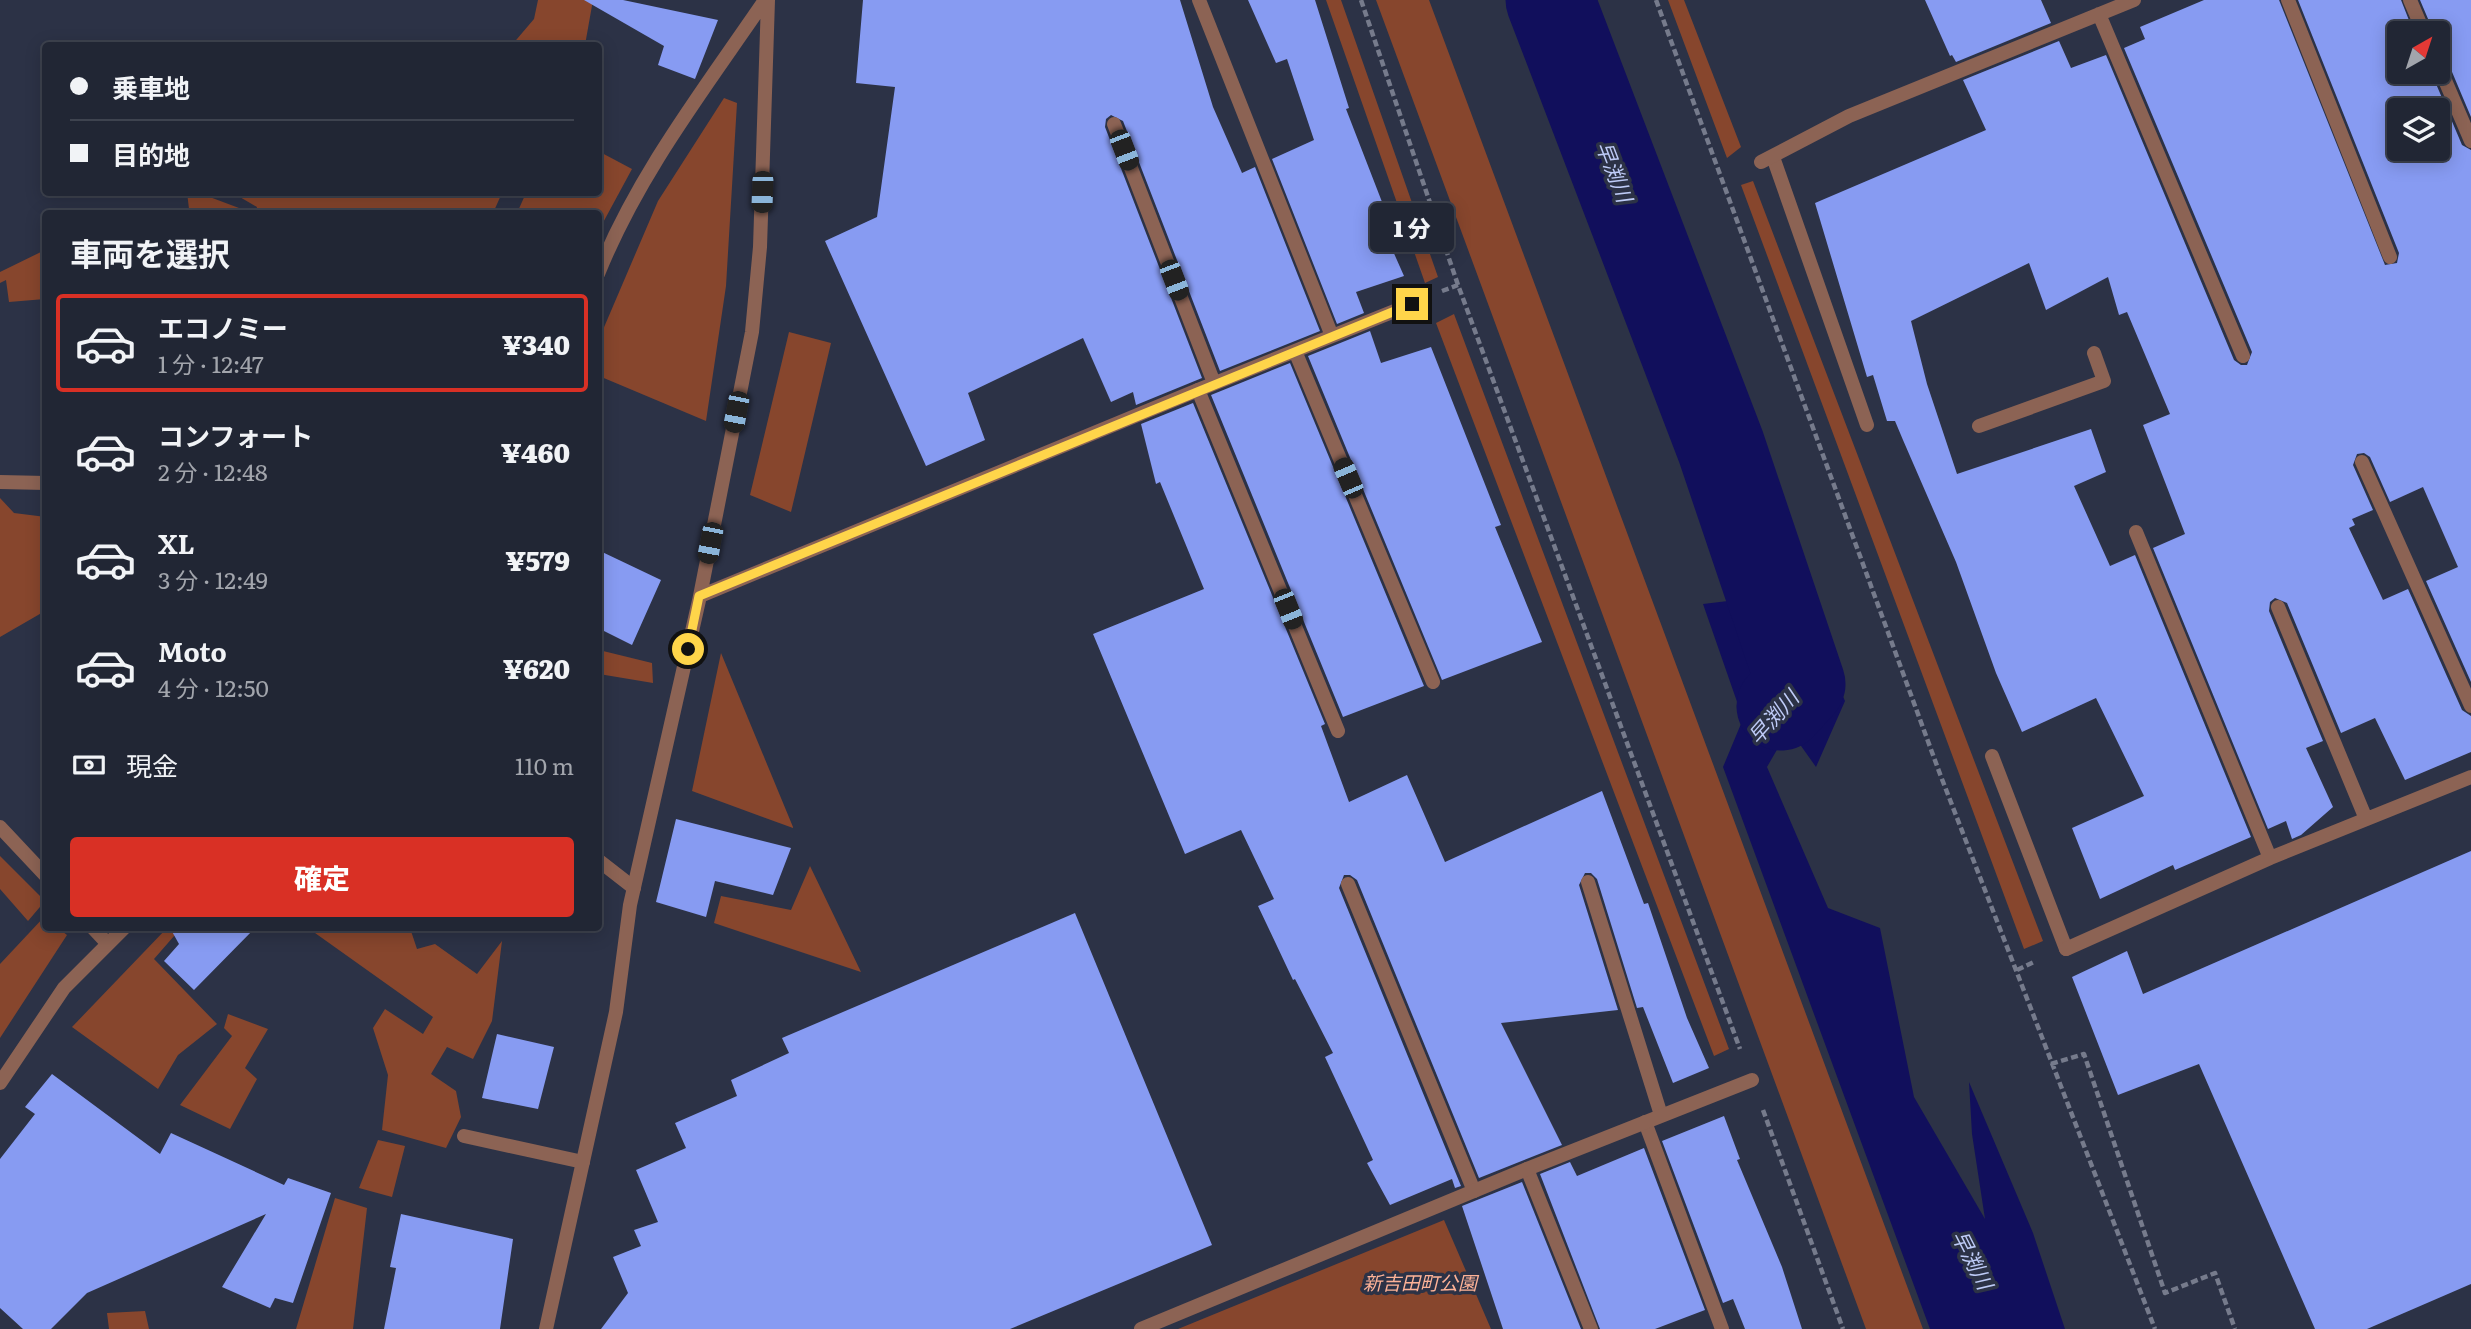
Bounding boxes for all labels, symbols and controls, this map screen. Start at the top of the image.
north arrow [2387,21,2450,84]
map controls [2387,21,2450,161]
text: 乗車地 [112,67,190,106]
button: layers [2387,98,2450,161]
car [1107,127,1142,173]
text: 目的地 [112,134,190,173]
water label: 早渕川 [1590,136,1642,208]
car [751,171,774,213]
callout: 1 分 [1370,202,1454,252]
text: 1 分 [1393,210,1431,244]
text: 車両を選択 [70,228,230,276]
car [1157,257,1192,303]
route end [1396,288,1428,320]
text: エコノミー [158,307,288,346]
icon: car [74,312,137,375]
text: ¥340 [502,324,570,363]
text: 1 分 · 12:47 [158,346,264,380]
car [722,389,751,435]
text: コンフォート [158,415,313,454]
icon: car [74,420,137,483]
text: ¥460 [501,432,570,471]
text: 2 分 · 12:48 [158,454,268,488]
car [1331,455,1366,501]
car [696,520,725,566]
text: XL [158,523,195,562]
icon: car [74,528,137,591]
text: ¥579 [505,540,570,579]
text: 3 分 · 12:49 [158,562,268,596]
car [1271,586,1306,632]
text: Moto [158,631,227,670]
route start [672,633,704,665]
icon: car [74,636,137,699]
text: ¥620 [503,648,570,687]
text: 4 分 · 12:50 [158,670,269,704]
water label: 早渕川 [1739,681,1806,750]
text: 現金 [126,745,178,784]
icon: cash [70,746,108,784]
text: 110 m [515,748,574,782]
button: 確定 [70,837,574,917]
water label: 早渕川 [1946,1224,2003,1296]
park label: 新吉田町公園 [1363,1268,1480,1296]

